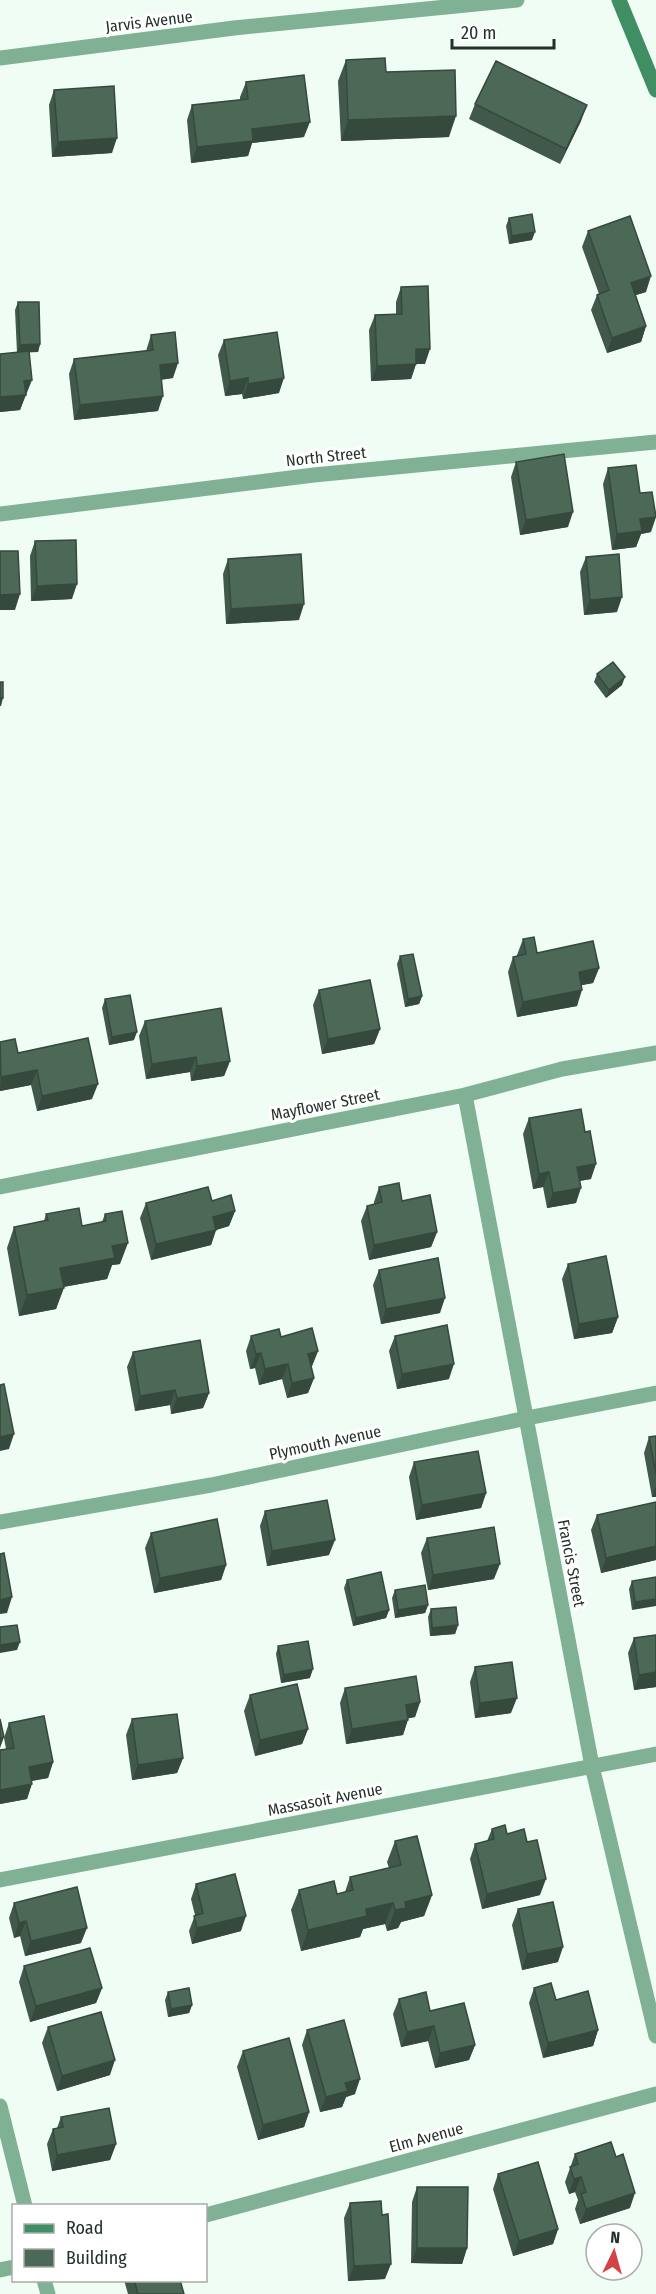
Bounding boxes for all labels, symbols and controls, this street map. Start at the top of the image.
street label: Jarvis Avenue [104,7,194,36]
scale bar [452,12,554,50]
text: 20 m [461,22,496,44]
street label: North Street [285,443,368,470]
street label: Mayflower Street [269,1085,382,1124]
street label: Plymouth Avenue [267,1421,383,1464]
street label: Francis Street [554,1518,589,1609]
street label: Massasoit Avenue [266,1779,384,1820]
street label: Elm Avenue [387,2118,465,2156]
legend [12,2204,207,2282]
text: Road [66,2217,103,2239]
north arrow [584,2222,644,2282]
text: N [610,2228,621,2247]
text: Building [66,2247,127,2269]

